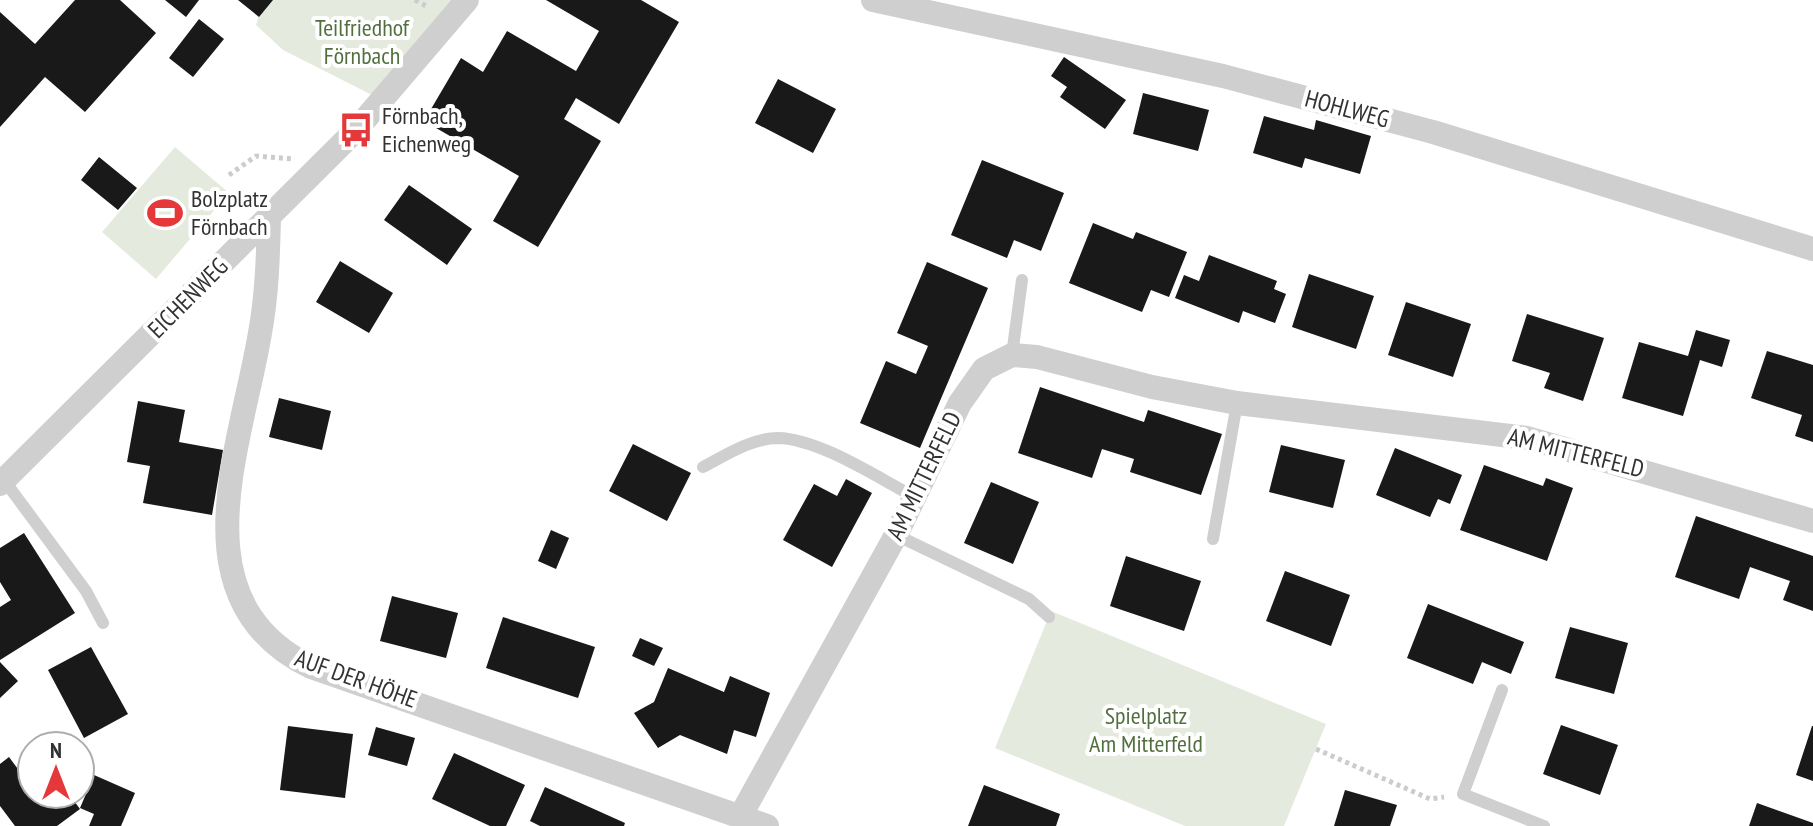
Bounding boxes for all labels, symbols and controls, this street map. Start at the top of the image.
park label: Teilfriedhof Förnbach [315,12,410,71]
street label: HOHLWEG [1302,82,1393,135]
place label: Förnbach, Eichenweg [382,100,471,159]
bus stop icon: Förnbach, Eichenweg [337,111,375,149]
place label: Bolzplatz Förnbach [191,183,268,242]
sports icon: Bolzplatz Förnbach [146,194,184,232]
street label: EICHENWEG [141,251,234,344]
street label: AM MITTERFELD [879,406,968,545]
street label: AM MITTERFELD [1505,421,1647,484]
street label: AUF DER HÖHE [291,642,421,715]
park label: Spielplatz Am Mitterfeld [1089,700,1203,759]
north arrow [16,730,96,810]
text: N [50,736,62,764]

